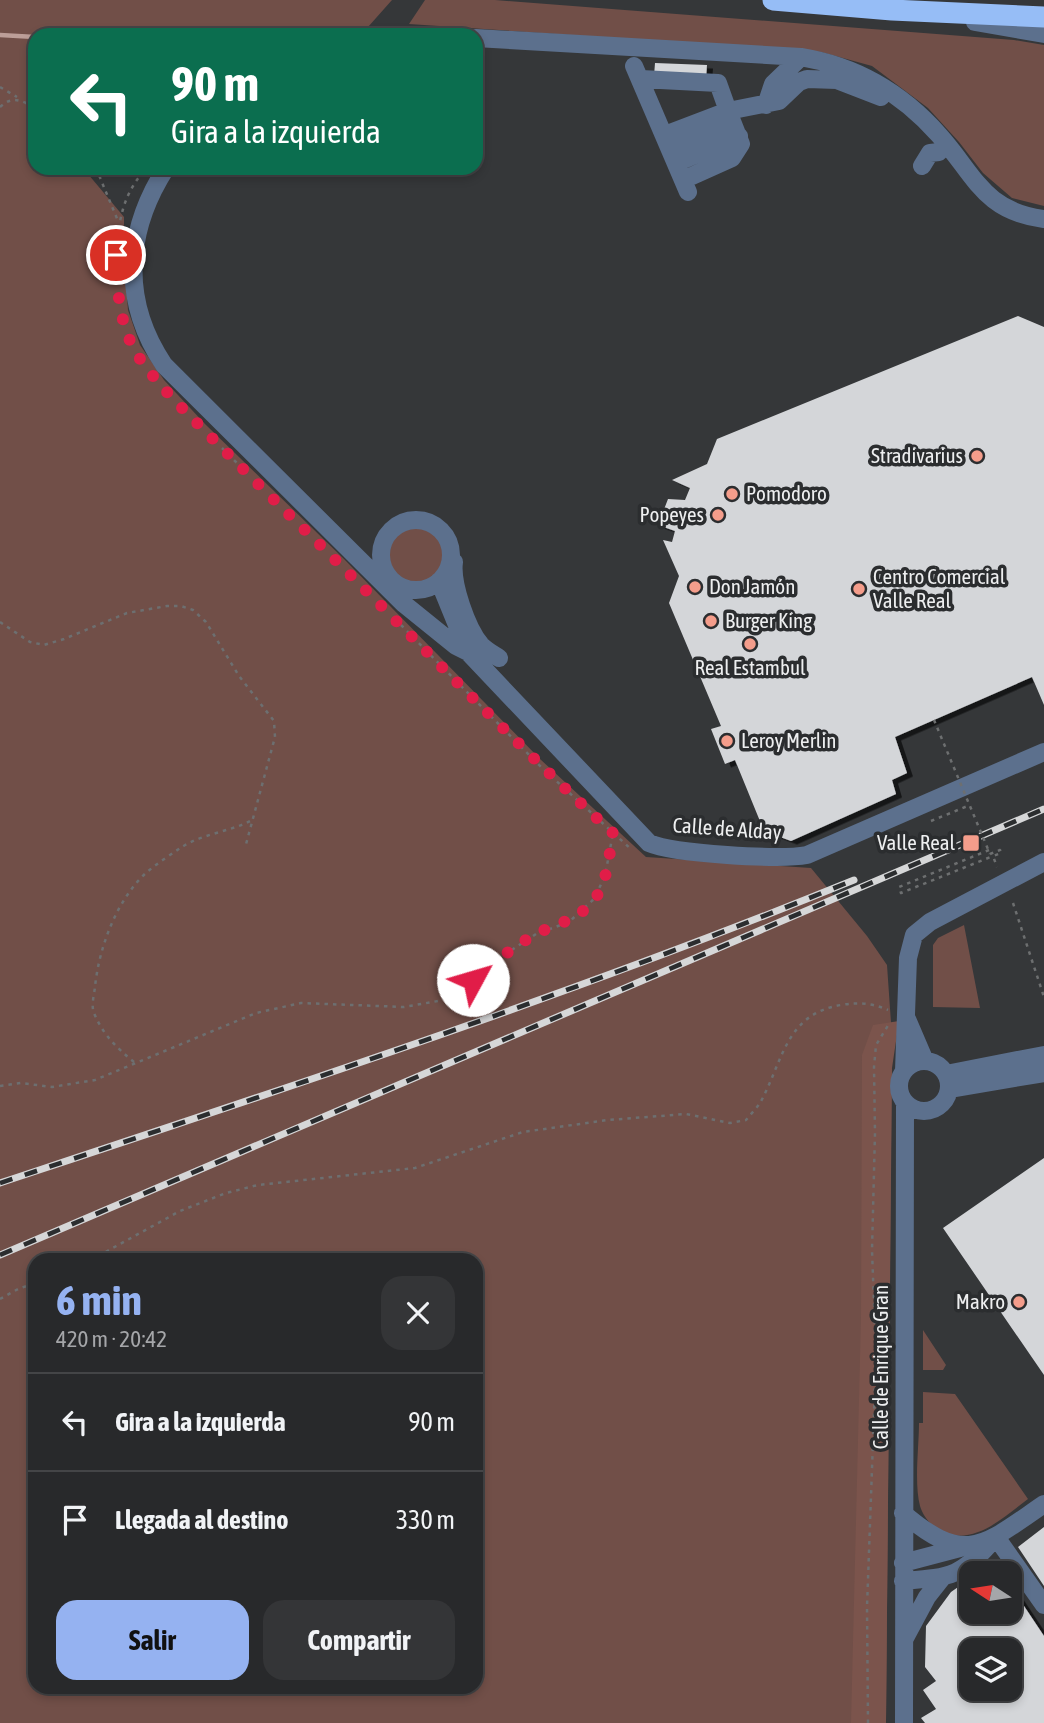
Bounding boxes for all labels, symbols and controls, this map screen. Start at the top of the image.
text: 90 m [171,55,259,111]
icon: left [56,56,147,147]
text: Gira a la izquierda [171,113,381,150]
pin [86,225,146,285]
icon: arrive [97,236,135,274]
place label: Stradivarius [871,443,963,467]
marker: Stradivarius [969,448,985,464]
place label: Pomodoro [746,481,827,505]
marker: Pomodoro [724,486,740,502]
place label: Popeyes [639,502,704,526]
marker: Popeyes [710,507,726,523]
place label: Centro Comercial Valle Real [873,564,1006,612]
place label: Don Jamón [709,574,795,598]
marker: Don Jamón [687,579,703,595]
marker: Centro Comercial Valle Real [851,581,867,597]
place label: Burger King [725,608,812,632]
marker: Burger King [703,613,719,629]
marker: Real Estambul [742,636,758,652]
place label: Real Estambul [694,655,806,679]
place label: Leroy Merlin [741,728,836,752]
marker: Leroy Merlin [719,733,735,749]
street label: Calle de Alday [672,812,783,844]
place label: Valle Real [877,830,955,854]
marker: Valle Real [961,833,981,853]
position arrow [436,943,510,1017]
text: 6 min [56,1276,142,1324]
button: close [381,1276,455,1350]
street label: Calle de Enrique Gran [868,1285,892,1449]
place label: Makro [956,1289,1005,1313]
marker: Makro [1011,1294,1027,1310]
text: 420 m · 20:42 [56,1326,167,1352]
icon: left [56,1403,94,1441]
text: Gira a la izquierda [115,1407,286,1437]
text: 90 m [408,1407,455,1437]
icon: arrive [56,1501,94,1539]
text: Llegada al destino [115,1505,288,1535]
text: 330 m [396,1505,455,1535]
north arrow [959,1561,1022,1624]
map controls [959,1561,1022,1701]
button: Salir [56,1600,249,1680]
button: Compartir [263,1600,455,1680]
button: layers [959,1638,1022,1701]

